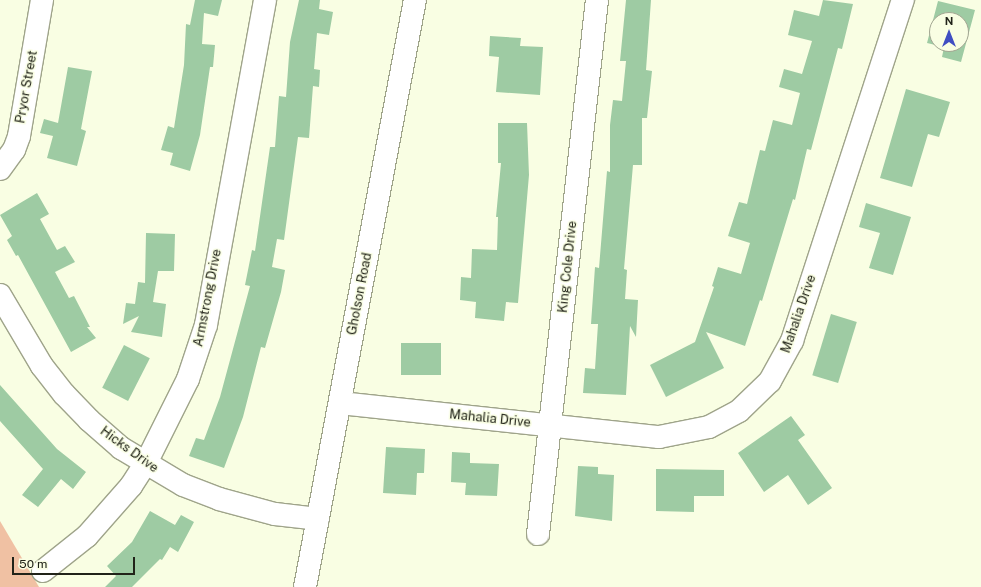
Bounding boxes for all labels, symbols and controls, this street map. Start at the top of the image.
north arrow [929,12,969,52]
text: N [945,15,953,27]
street label: Pryor Street [13,49,41,125]
street label: King Cole Drive [555,220,581,314]
street label: Armstrong Drive [191,248,225,348]
street label: Gholson Road [344,252,376,336]
street label: Mahalia Drive [778,273,820,355]
street label: Mahalia Drive [448,407,532,431]
street label: Hicks Drive [97,424,161,476]
scale bar [14,549,137,575]
text: 50 m [19,557,47,571]

